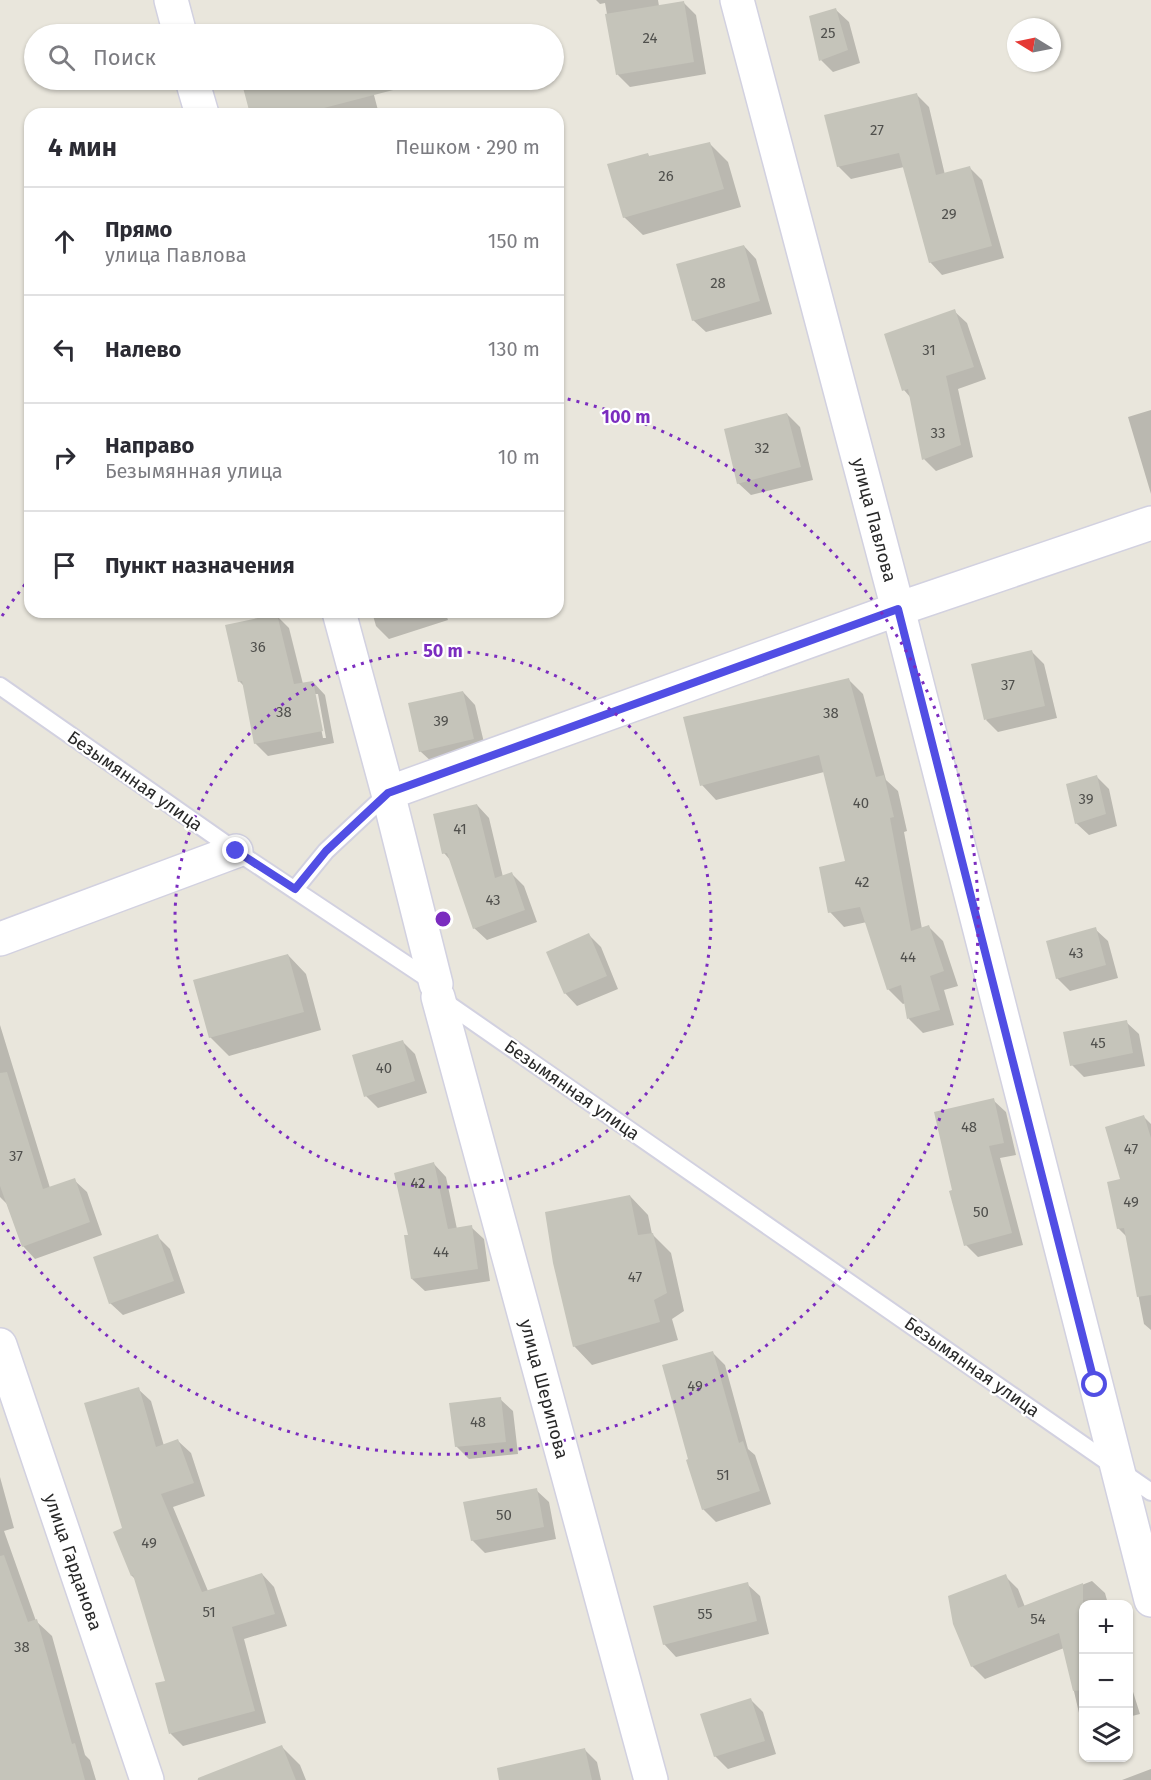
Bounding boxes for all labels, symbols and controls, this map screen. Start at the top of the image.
north arrow [1007,18,1061,72]
search box [24,24,564,90]
house number: 25 [821,24,835,42]
house number: 24 [642,29,658,47]
icon: search [45,41,78,74]
text: Поиск [93,44,156,71]
house number: 27 [870,121,884,139]
text: 4 мин [48,132,117,163]
text: Пешком · 290 m [395,135,540,159]
house number: 26 [658,167,674,185]
house number: 29 [941,205,957,223]
text: Прямо [105,216,172,243]
icon: ahead [48,225,81,258]
text: 150 m [488,229,540,253]
text: улица Павлова [105,243,247,267]
house number: 28 [710,274,726,292]
icon: left [48,333,81,366]
text: Налево [105,336,181,363]
text: 130 m [488,337,540,361]
house number: 31 [922,341,936,359]
text: 100 m [602,406,650,428]
house number: 33 [931,424,945,442]
text: Направо [105,432,194,459]
house number: 32 [755,439,769,457]
icon: right [48,441,81,474]
text: 10 m [498,445,540,469]
street label: улица Павлова [847,456,901,584]
text: Безымянная улица [105,459,283,483]
icon: arrive [48,549,81,582]
text: Пункт назначения [105,552,295,579]
house number: 36 [250,638,266,656]
text: 50 m [423,640,463,662]
house number: 37 [1001,676,1015,694]
house number: 38 [276,703,292,721]
house number: 38 [823,704,839,722]
house number: 39 [433,712,449,730]
street label: Безымянная улица [63,726,207,836]
house number: 39 [1078,790,1094,808]
house number: 40 [853,794,869,812]
house number: 41 [453,820,467,838]
route end [222,837,248,863]
house number: 42 [854,873,870,891]
house number: 43 [485,891,501,909]
centre of rings [433,909,453,929]
house number: 43 [1068,944,1084,962]
house number: 44 [900,948,916,966]
house number: 45 [1090,1034,1106,1052]
street label: Безымянная улица [500,1035,644,1145]
house number: 40 [376,1059,392,1077]
house number: 48 [961,1118,977,1136]
house number: 47 [1124,1140,1138,1158]
house number: 37 [9,1147,23,1165]
house number: 42 [410,1174,426,1192]
house number: 49 [1123,1193,1139,1211]
house number: 50 [973,1203,989,1221]
house number: 44 [433,1243,449,1261]
house number: 47 [628,1268,642,1286]
street label: Безымянная улица [900,1312,1044,1422]
street label: улица Шерипова [515,1317,573,1461]
route start [1081,1371,1107,1397]
house number: 49 [687,1377,703,1395]
house number: 48 [470,1413,486,1431]
house number: 51 [716,1466,730,1484]
street label: улица Гарданова [39,1491,107,1633]
house number: 50 [496,1506,512,1524]
house number: 49 [141,1534,157,1552]
map controls [1079,1600,1133,1762]
button: + [1079,1600,1133,1654]
house number: 51 [202,1603,216,1621]
house number: 55 [698,1605,712,1623]
house number: 54 [1030,1610,1046,1628]
house number: 38 [14,1638,30,1656]
button: − [1079,1654,1133,1708]
button: layers [1079,1708,1133,1762]

